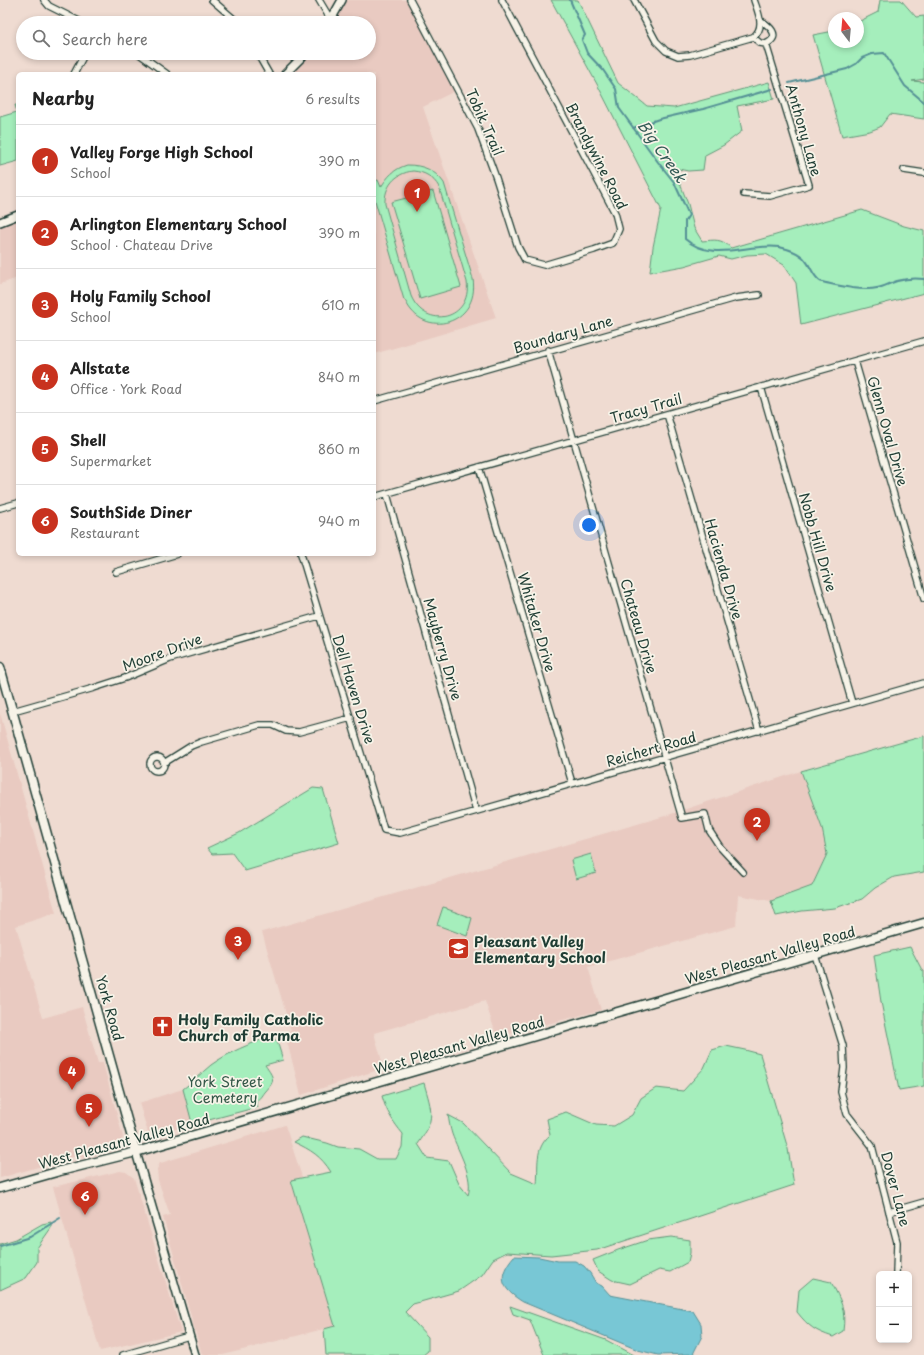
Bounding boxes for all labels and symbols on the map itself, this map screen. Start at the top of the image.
north arrow [828,12,864,48]
street label: Anthony Lane [781,81,827,179]
street label: Tobik Trail [461,85,509,159]
street label: Brandywine Road [561,99,633,213]
water label: Big Creek [633,115,693,188]
pin: 1 [404,179,430,212]
street label: Boundary Lane [511,310,615,358]
street label: Glenn Oval Drive [862,373,914,489]
street label: Tracy Trail [608,388,684,428]
street label: Nobb Hill Drive [794,490,842,594]
your location [579,515,599,535]
street label: Hacienda Drive [700,516,748,622]
street label: Whitaker Drive [513,570,561,674]
street label: Chateau Drive [615,576,663,676]
street label: Mayberry Drive [418,595,468,703]
street label: Moore Drive [119,628,205,676]
street label: Dell Haven Drive [327,632,381,746]
street label: Reichert Road [603,726,699,772]
pin: 2 [744,808,770,841]
street label: West Pleasant Valley Road [682,921,858,989]
pin: 3 [225,927,251,960]
place label: Pleasant Valley Elementary School [474,931,606,968]
school or university icon: Pleasant Valley Elementary School [446,936,472,962]
street label: York Road [91,973,129,1043]
place label: Holy Family Catholic Church of Parma [178,1009,323,1046]
street label: West Pleasant Valley Road [371,1011,547,1079]
church icon: Holy Family Catholic Church of Parma [149,1014,175,1040]
pin: 4 [59,1057,85,1090]
park label: York Street Cemetery [187,1071,263,1108]
pin: 5 [76,1094,102,1127]
street label: West Pleasant Valley Road [36,1108,212,1174]
street label: Dover Lane [876,1149,916,1229]
pin: 6 [72,1182,98,1215]

